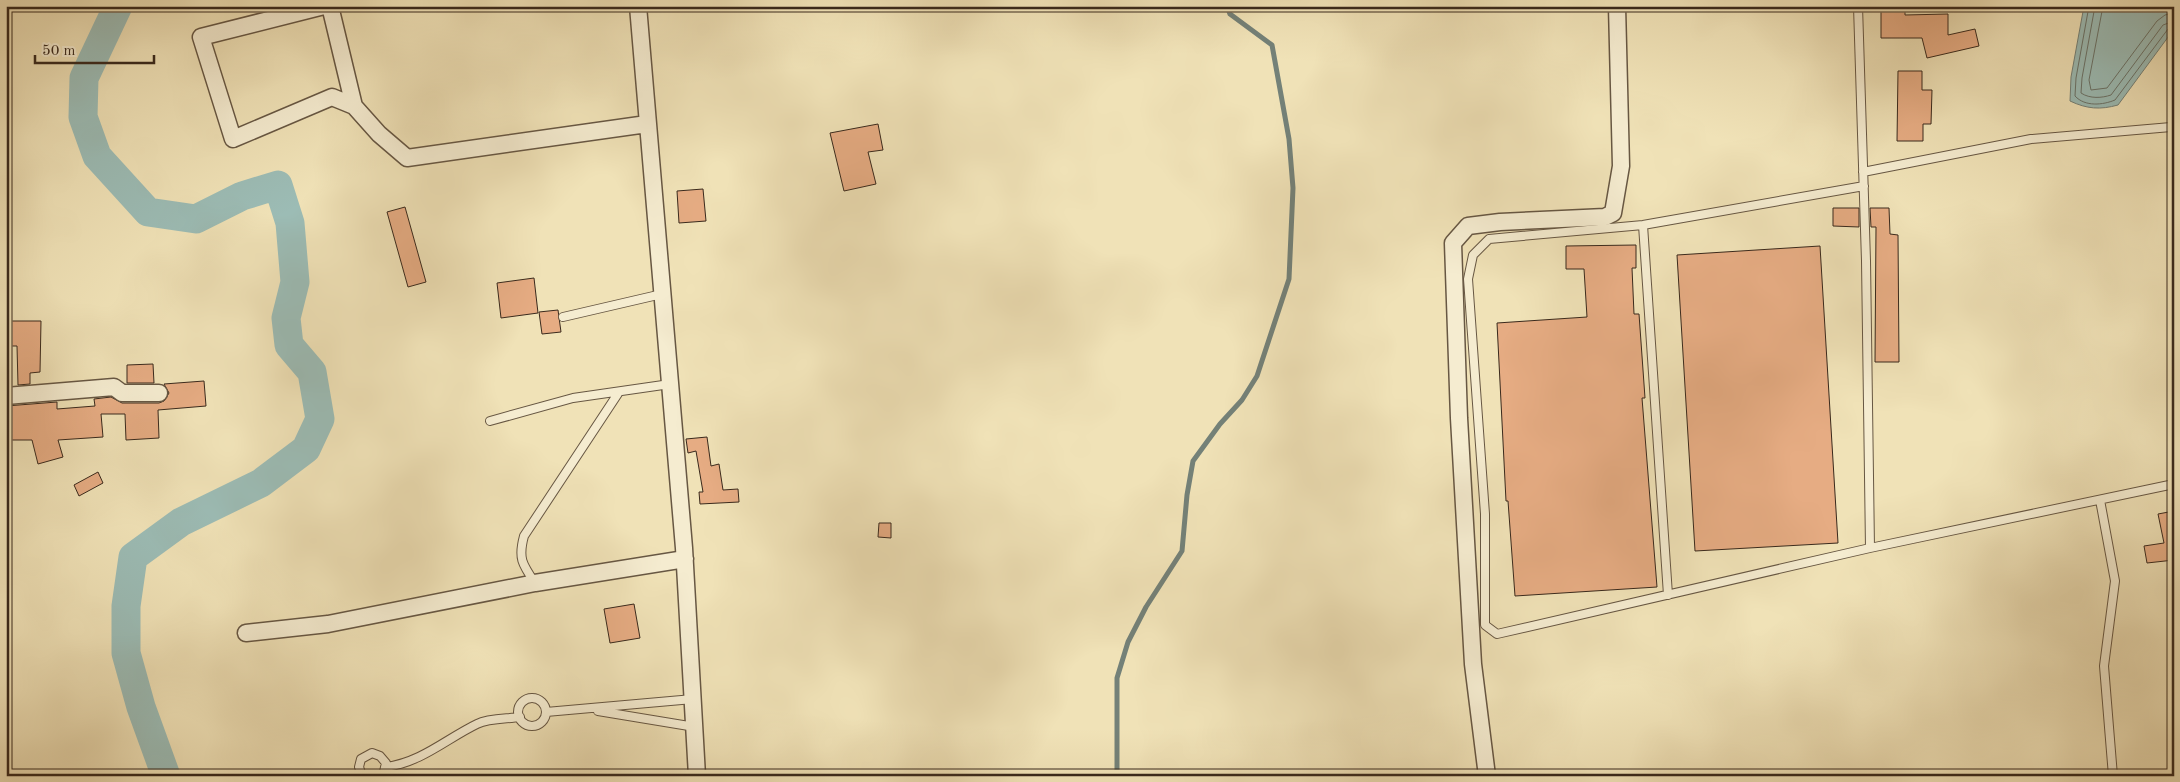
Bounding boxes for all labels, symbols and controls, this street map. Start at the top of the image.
scale bar [35,32,154,64]
text: 50 m [42,44,76,59]

